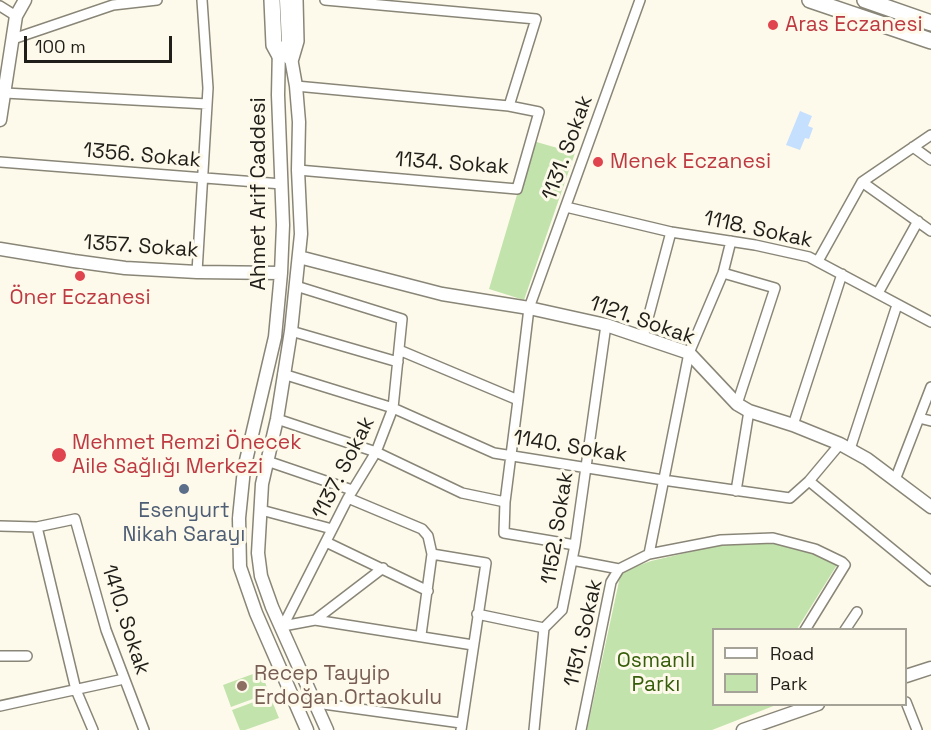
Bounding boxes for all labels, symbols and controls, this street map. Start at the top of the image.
place label: Aras Eczanesi [785,12,923,38]
marker: Aras Eczanesi [766,18,780,32]
scale bar [27,24,176,62]
text: 100 m [35,35,86,58]
street label: 1131. Sokak [537,92,599,204]
street label: Ahmet Arif Caddesi [246,97,272,291]
street label: 1356. Sokak [82,138,202,174]
street label: 1134. Sokak [394,147,510,181]
place label: Menek Eczanesi [610,149,771,175]
marker: Menek Eczanesi [591,155,605,169]
street label: 1118. Sokak [701,206,815,254]
street label: 1357. Sokak [83,230,199,264]
marker: Öner Eczanesi [73,269,87,283]
place label: Öner Eczanesi [9,285,151,311]
street label: 1121. Sokak [586,291,698,351]
street label: 1137. Sokak [307,413,381,523]
street label: 1140. Sokak [511,426,629,468]
place label: Mehmet Remzi Önecek Aile Sağlığı Merkezi [72,430,301,480]
marker: Mehmet Remzi Önecek Aile Sağlığı Merkezi [50,446,68,464]
street label: 1152. Sokak [537,470,579,586]
marker: Esenyurt Nikah Sarayı [177,482,191,496]
place label: Esenyurt Nikah Sarayı [123,498,245,548]
street label: 1410. Sokak [95,562,155,678]
street label: 1151. Sokak [559,577,609,689]
legend [712,628,907,706]
text: Road [770,642,814,665]
park label: Osmanlı Parkı [617,648,695,698]
place label: Recep Tayyip Erdoğan Ortaokulu [254,661,442,711]
text: Park [770,672,807,695]
marker: Recep Tayyip Erdoğan Ortaokulu [235,679,249,693]

